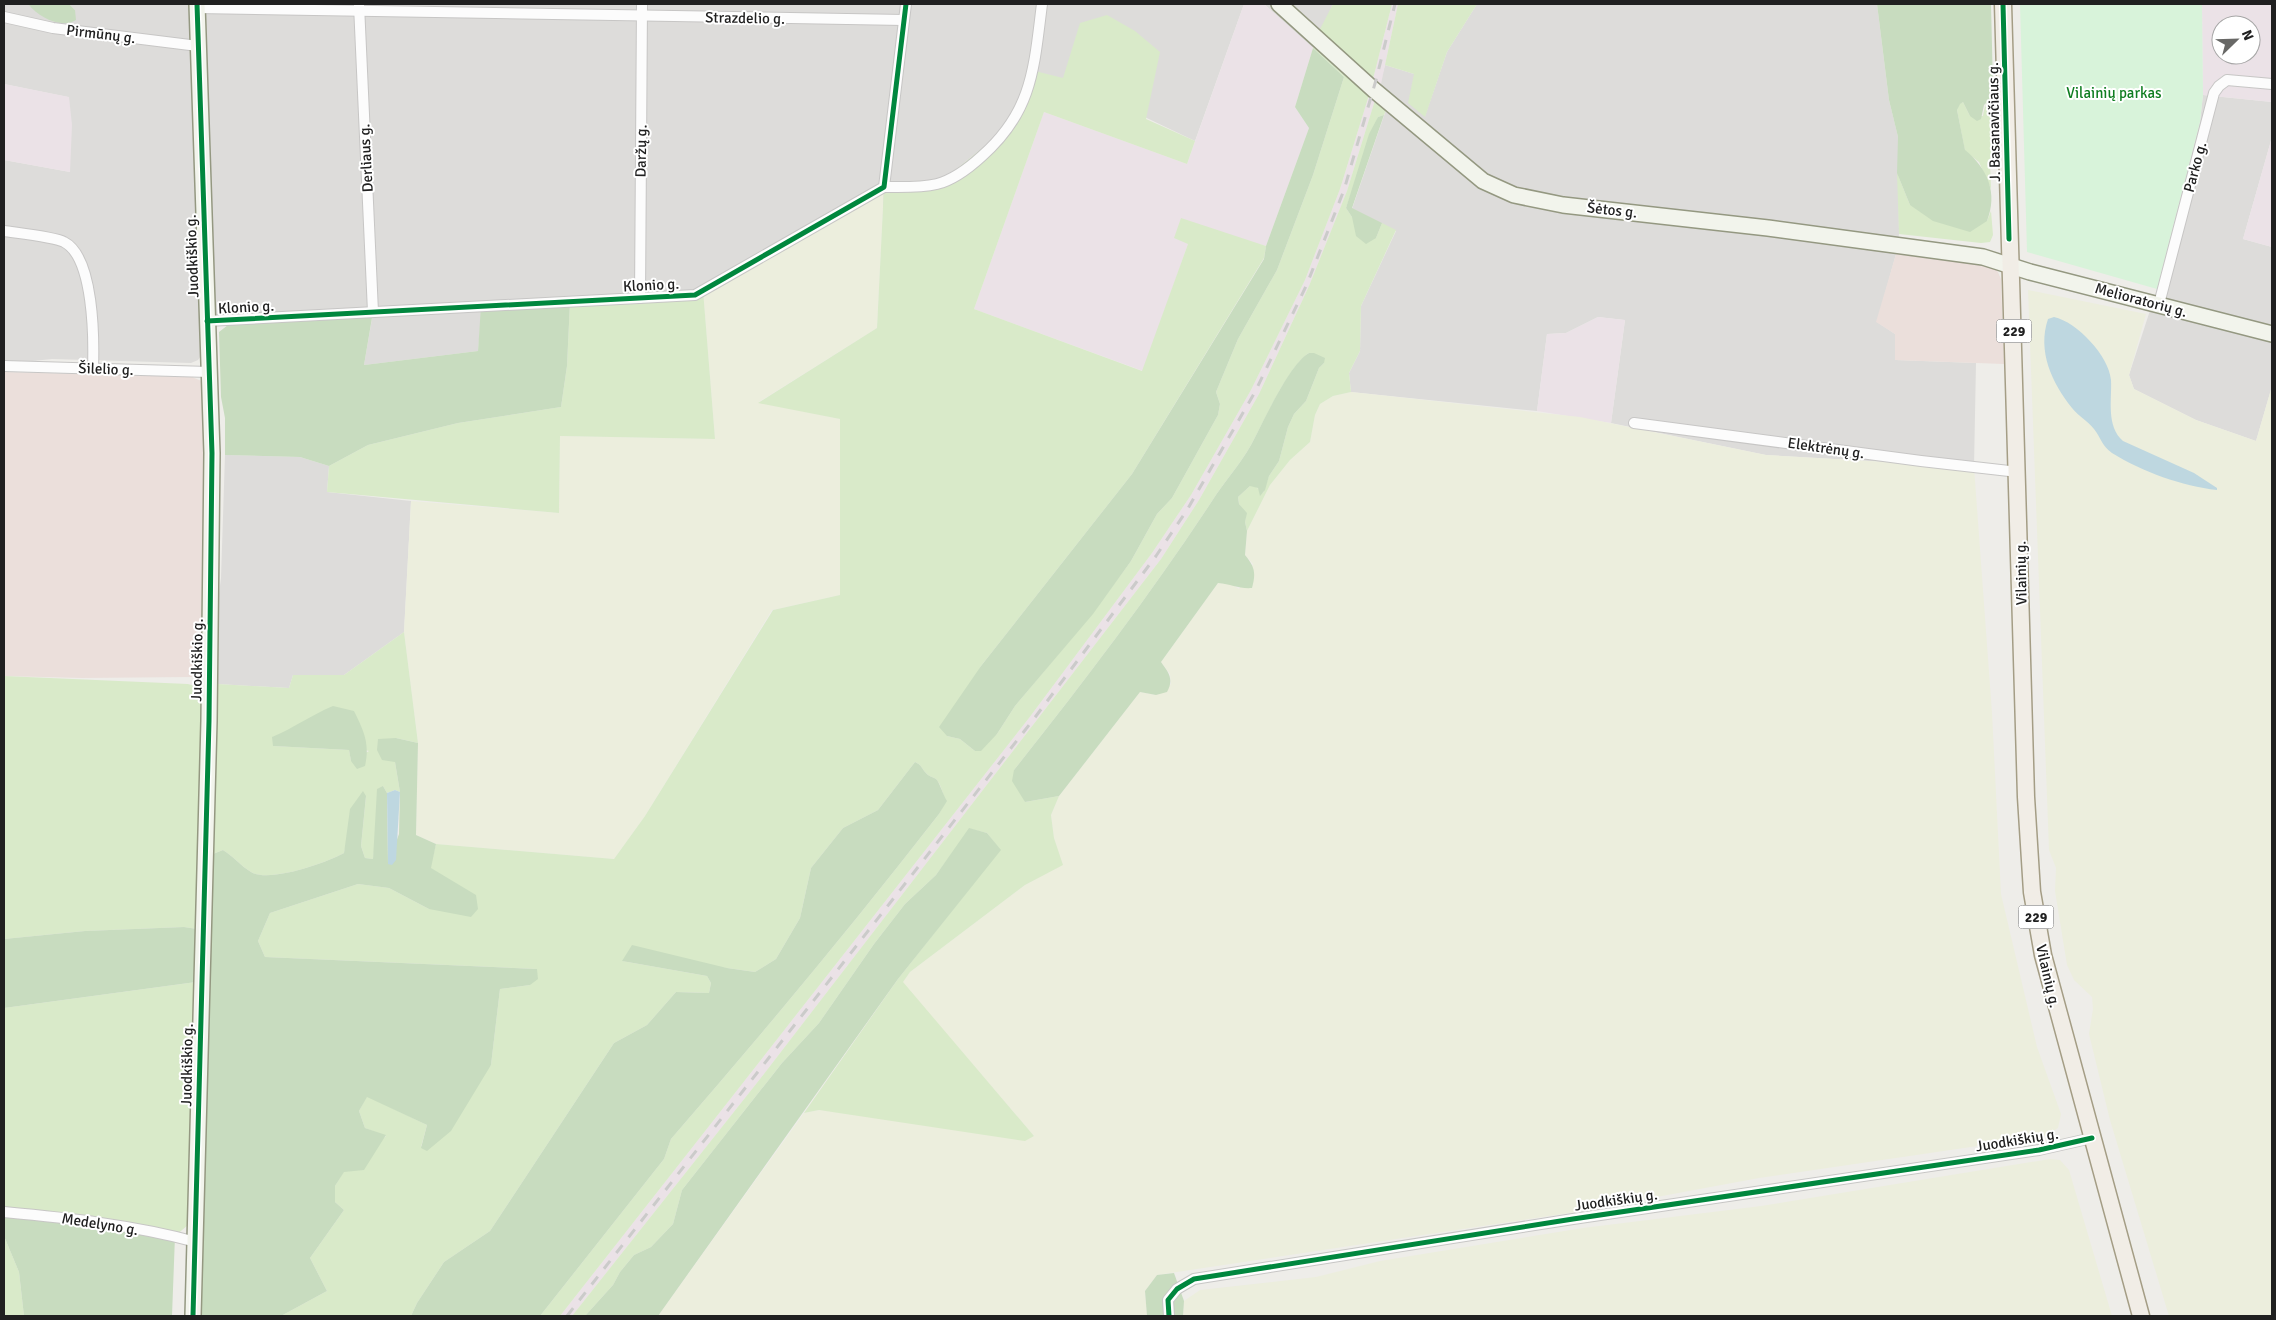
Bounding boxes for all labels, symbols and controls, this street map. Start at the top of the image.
street label: Strazdelio g. [705,8,785,28]
north arrow [2211,15,2261,65]
street label: Pirmūnų g. [65,21,137,47]
text: N [2238,27,2257,43]
street label: J. Basanavičiaus g. [1984,62,2004,182]
park label: Vilainių parkas [2066,84,2162,102]
street label: Derliaus g. [355,123,377,193]
street label: Daržų g. [632,124,650,178]
street label: Parko g. [2180,140,2210,194]
street label: Šėtos g. [1586,197,1638,222]
street label: Juodkiškio g. [182,214,202,298]
street label: Klonio g. [622,275,680,295]
street label: Melioratorių g. [2093,279,2189,321]
street label: Klonio g. [217,297,275,317]
road number: 229 [1996,320,2032,342]
street label: Šilelio g. [78,358,134,379]
street label: Elektrėnų g. [1786,434,1866,462]
street label: Vilainių g. [2011,541,2031,605]
street label: Juodkiškio g. [187,618,207,702]
road number: 229 [2018,906,2054,929]
street label: Vilainių g. [2032,943,2064,1009]
street label: Juodkiškio g. [177,1023,197,1107]
street label: Juodkiškių g. [1974,1125,2060,1155]
street label: Juodkiškių g. [1573,1185,1659,1215]
street label: Medelyno g. [60,1209,140,1239]

